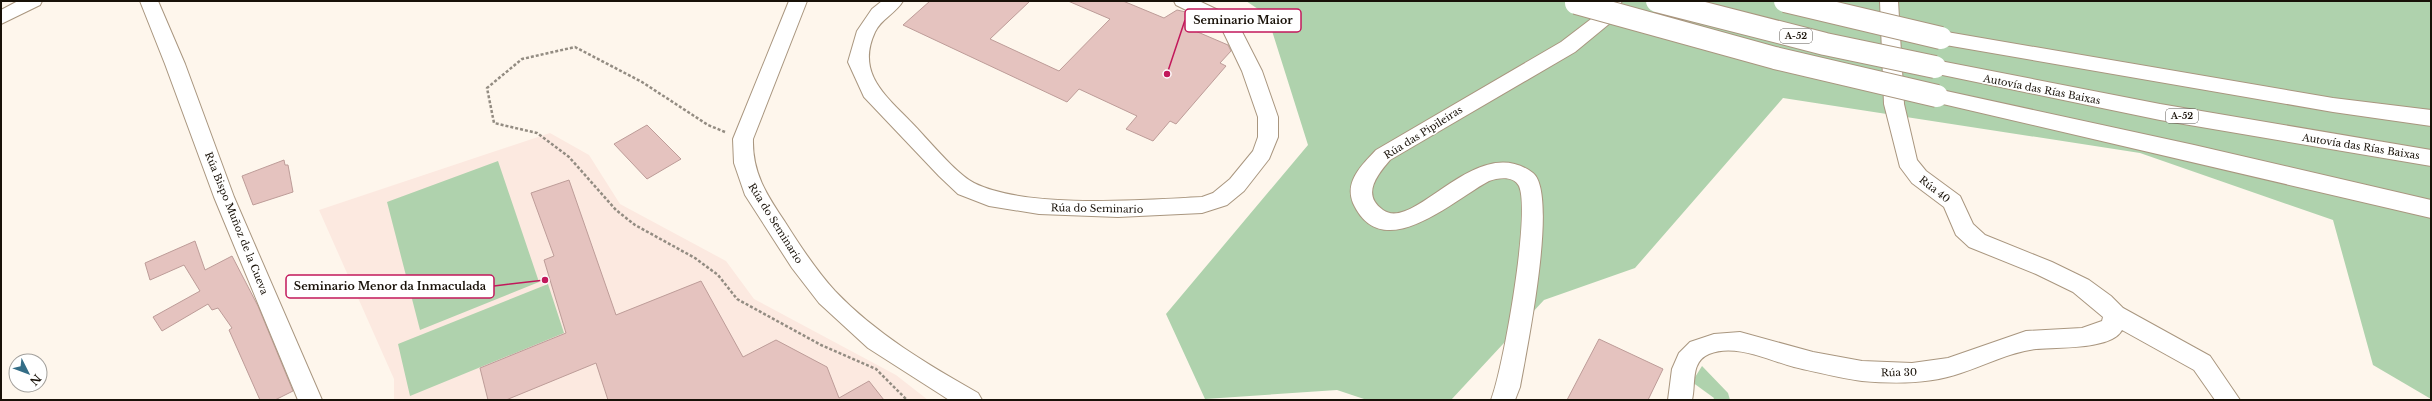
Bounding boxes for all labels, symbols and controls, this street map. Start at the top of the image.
callout: Seminario Maior [1185,9,1301,32]
text: Seminario Maior [1193,13,1293,27]
road number: A-52 [1780,29,1812,43]
street label: Autovía das Rías Baixas [1981,72,2102,107]
street label: Rúa das Pipileiras [1382,103,1465,162]
road number: A-52 [2166,109,2198,123]
street label: Autovía das Rías Baixas [2300,131,2421,162]
street label: Rúa Bispo Muñoz de la Cueva [202,150,271,297]
street label: Rúa 40 [1917,173,1953,206]
street label: Rúa do Seminario [746,181,806,266]
street label: Rúa do Seminario [1051,201,1144,216]
callout: Seminario Menor da Inmaculada [286,275,494,298]
text: Seminario Menor da Inmaculada [294,279,487,293]
north arrow [8,353,48,393]
street label: Rúa 30 [1881,366,1917,379]
text: N [26,371,44,389]

